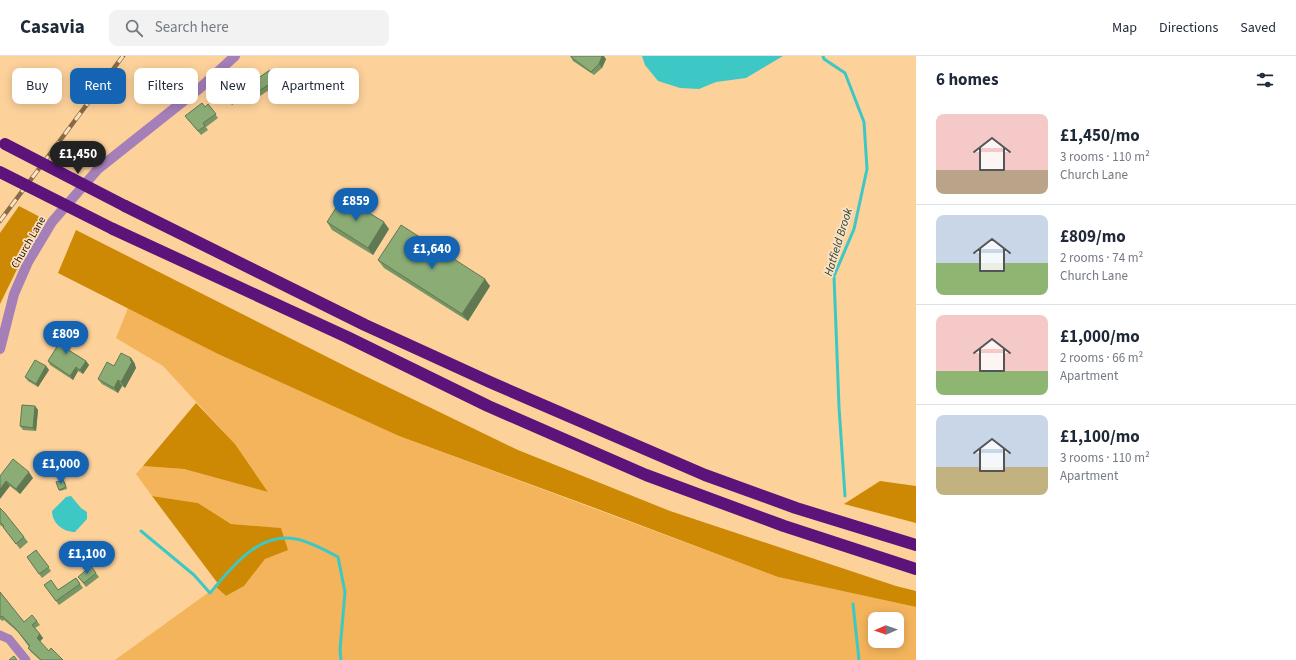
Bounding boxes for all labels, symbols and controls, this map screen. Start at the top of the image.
search box [109,10,389,46]
text: Casavia [20,14,85,41]
icon: search [123,17,145,39]
text: Search here [155,17,229,38]
text: Map [1112,18,1137,38]
text: Directions [1159,18,1218,38]
text: Saved [1240,18,1276,38]
chip: Buy [12,68,62,104]
chip: Rent [70,68,126,104]
chip: Filters [134,68,198,104]
chip: New [206,68,260,104]
chip: Apartment [268,68,359,104]
text: 6 homes [936,68,998,92]
icon: filters [1254,69,1276,91]
text: £1,450/mo [1060,124,1140,148]
icon: home [968,130,1016,178]
pin: £1,450 [45,141,111,175]
text: £1,450 [59,145,97,163]
text: 3 rooms · 110 m² [1060,148,1150,166]
text: Church Lane [1060,166,1128,184]
pin: £859 [332,188,380,222]
text: £859 [342,192,370,210]
water label: Hatfield Brook [820,206,857,278]
street label: Church Lane [8,213,50,271]
text: £809/mo [1060,225,1126,249]
icon: home [968,231,1016,279]
pin: £1,640 [399,236,465,270]
text: £1,640 [413,240,451,258]
text: 2 rooms · 74 m² [1060,249,1143,267]
text: Church Lane [1060,267,1128,285]
pin: £809 [42,321,90,355]
text: £809 [52,325,80,343]
text: £1,000/mo [1060,325,1140,349]
icon: home [968,331,1016,379]
text: 2 rooms · 66 m² [1060,349,1143,367]
text: Apartment [1060,367,1118,385]
text: £1,100/mo [1060,425,1140,449]
icon: home [968,431,1016,479]
text: 3 rooms · 110 m² [1060,449,1150,467]
pin: £1,000 [28,451,94,485]
text: £1,000 [42,455,80,473]
text: Apartment [1060,467,1118,485]
pin: £1,100 [54,541,120,575]
text: £1,100 [68,545,106,563]
north arrow [868,612,904,648]
map controls [868,612,904,648]

